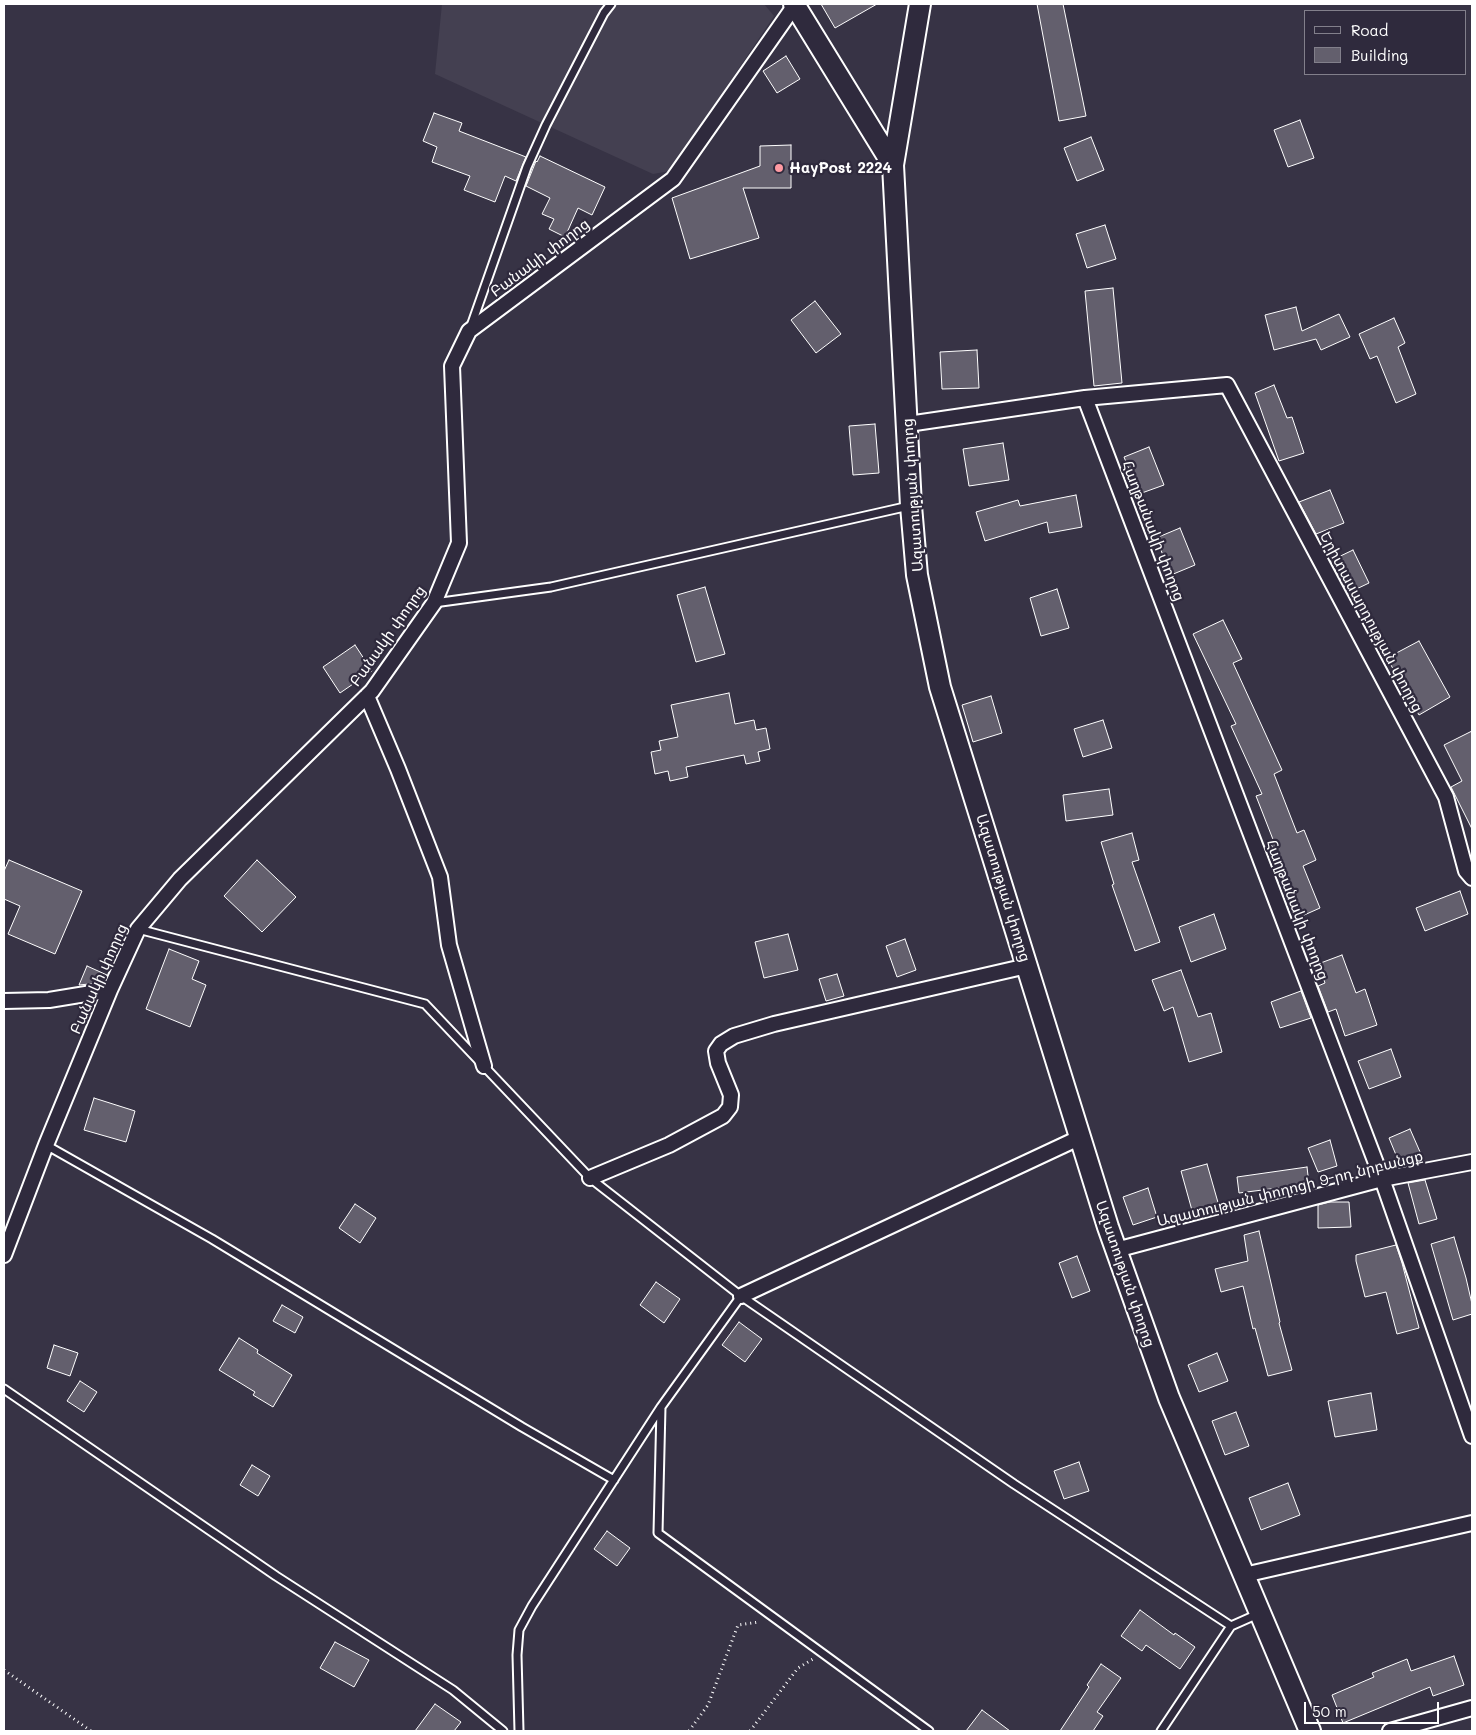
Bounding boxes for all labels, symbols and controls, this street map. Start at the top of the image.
legend [1304,10,1466,75]
text: Road [1351,20,1388,40]
text: Building [1351,45,1408,65]
place label: HayPost 2224 [789,159,892,177]
marker: HayPost 2224 [773,162,785,174]
street label: Բանակի փողոց [487,215,593,301]
street label: Ազատության փողոց [899,418,927,572]
street label: Հաղթանակի փողոց [1118,458,1188,604]
street label: Երիտասարդության փողոց [1316,529,1426,715]
street label: Բանակի փողոց [346,582,430,690]
street label: Ազատության փողոց [972,812,1034,964]
street label: Հաղթանակի փողոց [1262,837,1332,983]
street label: Բանակի փողոց [67,921,131,1037]
street label: Ազատության փողոցի 9-րդ նրբանցք [1155,1147,1425,1231]
street label: Ազատության փողոց [1091,1198,1159,1350]
scale bar [1306,1692,1441,1724]
text: 50 m [1312,1701,1347,1721]

